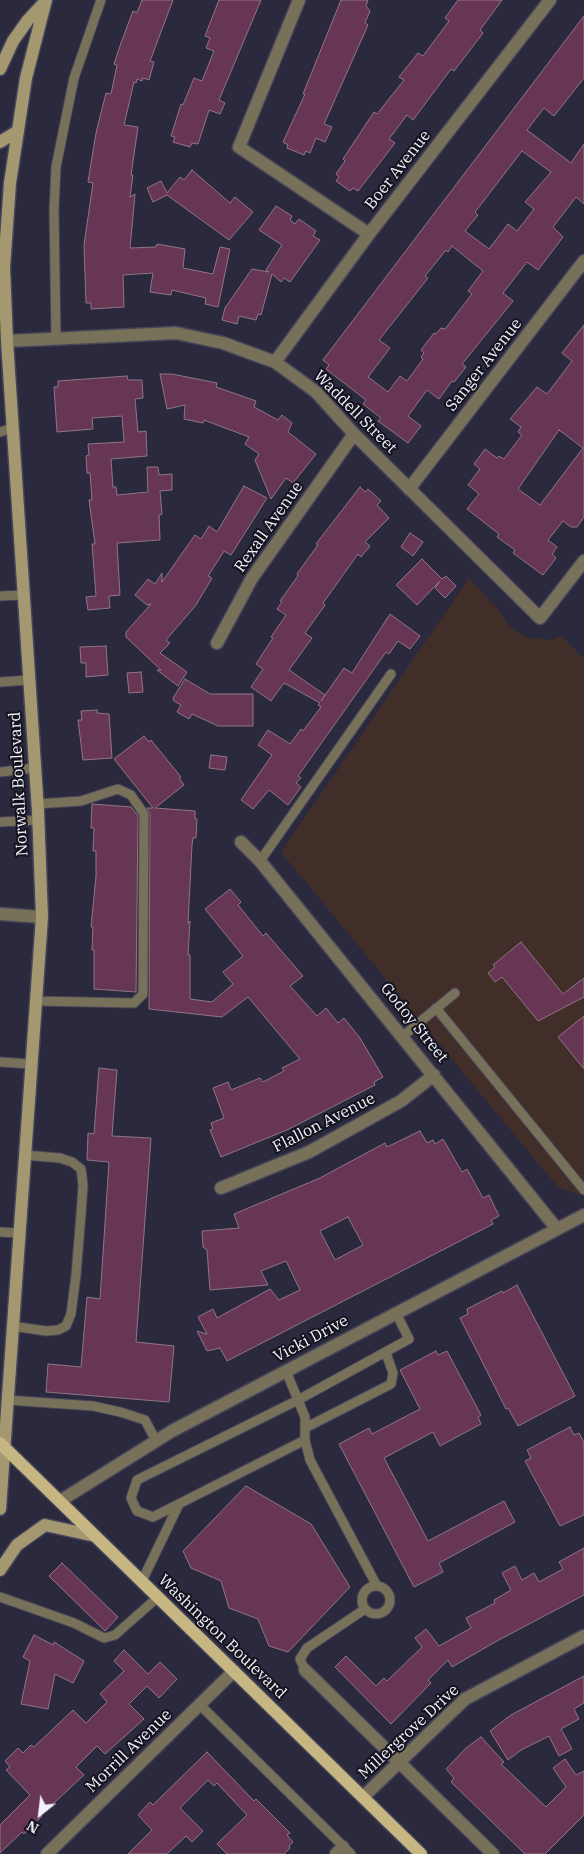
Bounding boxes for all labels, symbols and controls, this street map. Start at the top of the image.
street label: Boer Avenue [361,126,435,214]
street label: Sanger Avenue [442,315,526,415]
street label: Waddell Street [309,366,401,458]
street label: Rexall Avenue [231,478,307,576]
street label: Norwalk Boulevard [6,711,32,857]
street label: Godoy Street [376,979,452,1067]
street label: Flallon Avenue [270,1089,378,1157]
street label: Vicki Drive [270,1311,352,1367]
street label: Washington Boulevard [154,1571,290,1703]
street label: Millergrove Drive [355,1681,463,1783]
street label: Morrill Avenue [82,1705,176,1797]
north arrow [15,1789,65,1839]
text: N [24,1817,42,1838]

